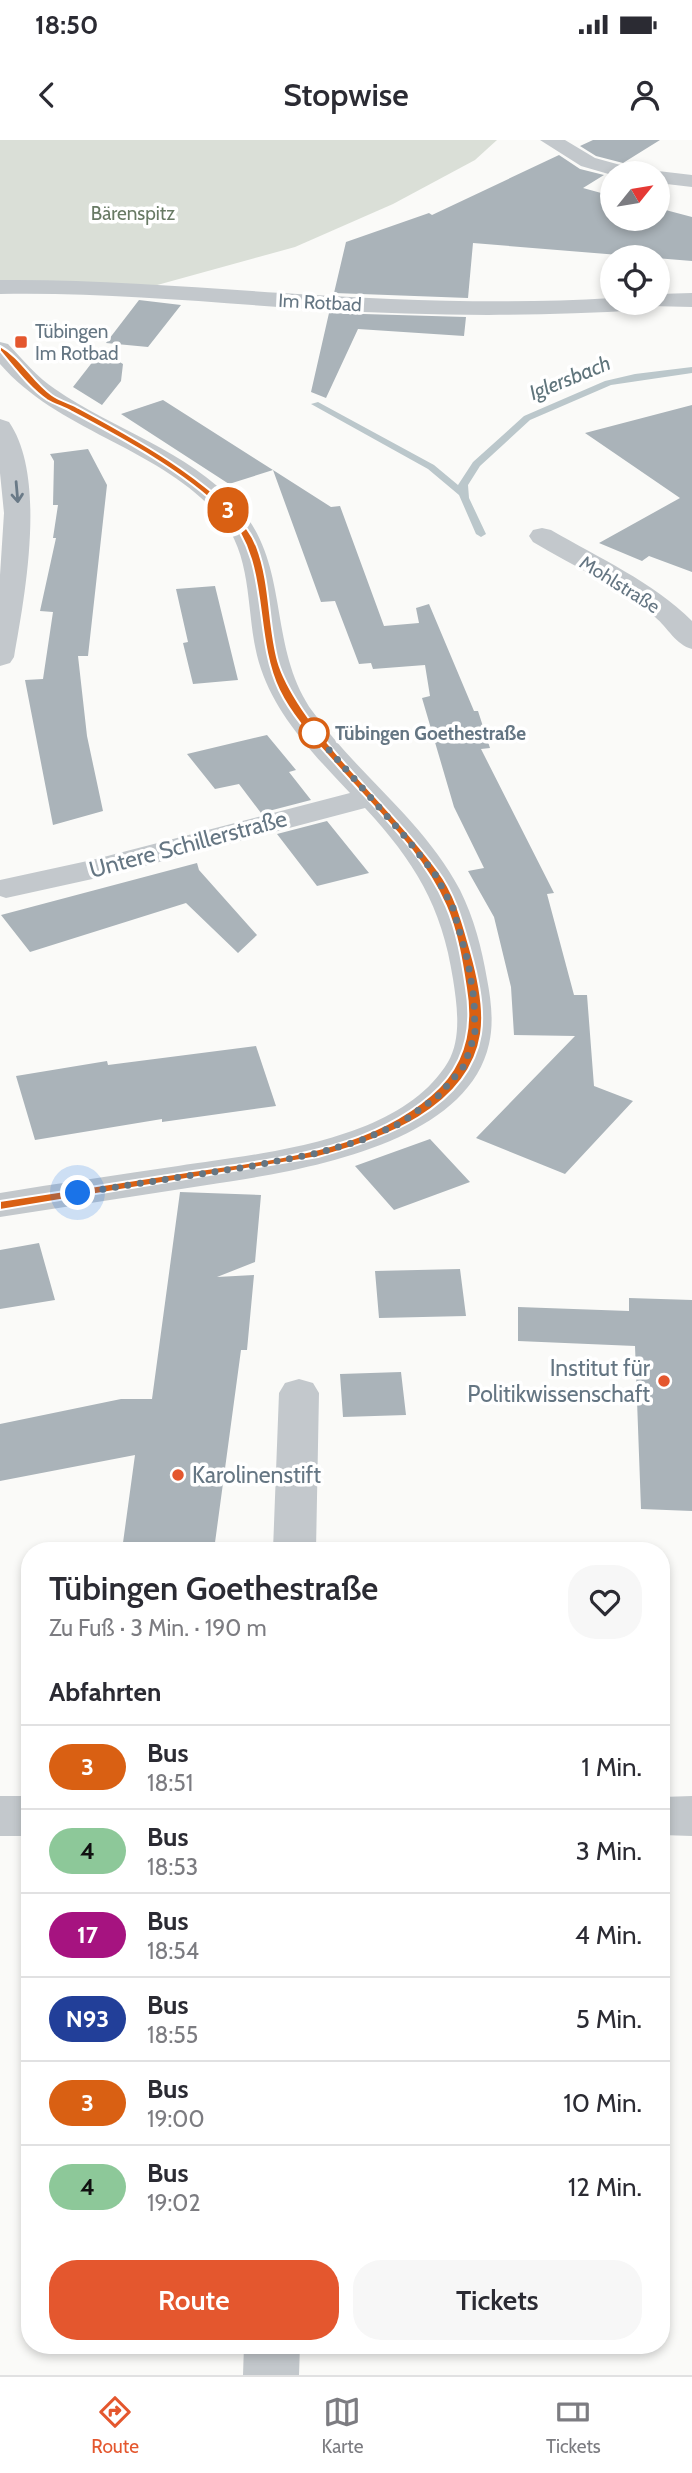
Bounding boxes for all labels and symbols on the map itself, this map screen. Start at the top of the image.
north arrow [600,161,670,231]
park label: Bärenspitz [91,202,175,225]
street label: Im Rotbad [278,289,362,316]
place label: Tübingen Im Rotbad [35,320,119,365]
marker: Tübingen Im Rotbad [13,334,29,350]
water label: Iglersbach [526,350,614,405]
one-way arrow [11,481,24,503]
line badge: 3 [205,487,251,533]
street label: Mohlstraße [575,551,664,618]
marker: Tübingen Goethestraße [299,718,329,748]
place label: Tübingen Goethestraße [335,722,526,745]
street label: Untere Schillerstraße [86,804,290,884]
your location [60,1175,95,1210]
place label: Institut für Politikwissenschaft [467,1354,651,1408]
marker: Institut für Politikwissenschaft [656,1373,672,1389]
place label: Karolinenstift [192,1461,321,1489]
marker: Karolinenstift [170,1467,186,1483]

